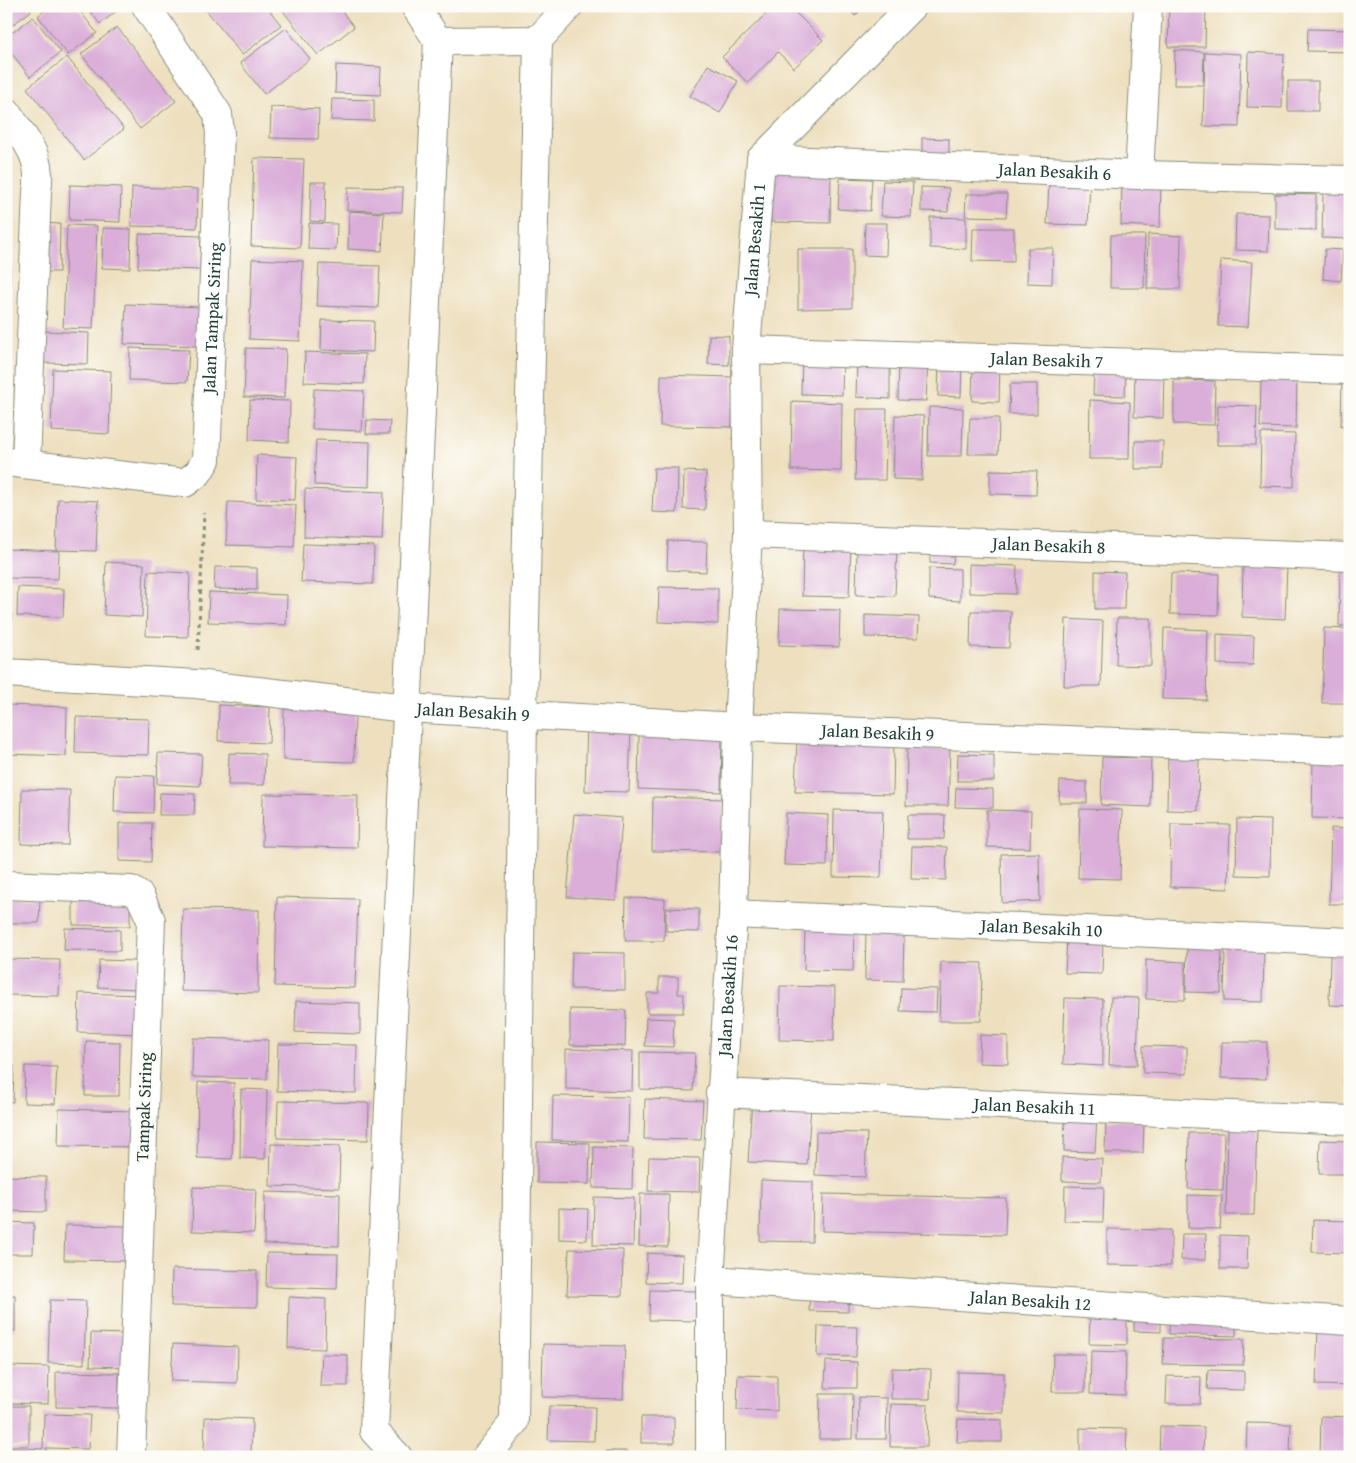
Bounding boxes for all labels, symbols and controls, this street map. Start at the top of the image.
street label: Jalan Besakih 6 [996,155,1112,187]
street label: Jalan Besakih 1 [736,182,772,299]
street label: Jalan Tampak Siring [195,242,228,396]
street label: Jalan Besakih 7 [988,344,1104,375]
street label: Jalan Besakih 8 [990,529,1106,561]
street label: Jalan Besakih 9 [414,695,530,728]
street label: Jalan Besakih 9 [819,716,935,748]
street label: Jalan Besakih 10 [978,911,1103,944]
street label: Jalan Besakih 16 [710,934,745,1059]
street label: Tampak Siring [128,1052,159,1162]
street label: Jalan Besakih 11 [971,1090,1096,1122]
street label: Jalan Besakih 12 [967,1283,1092,1317]

